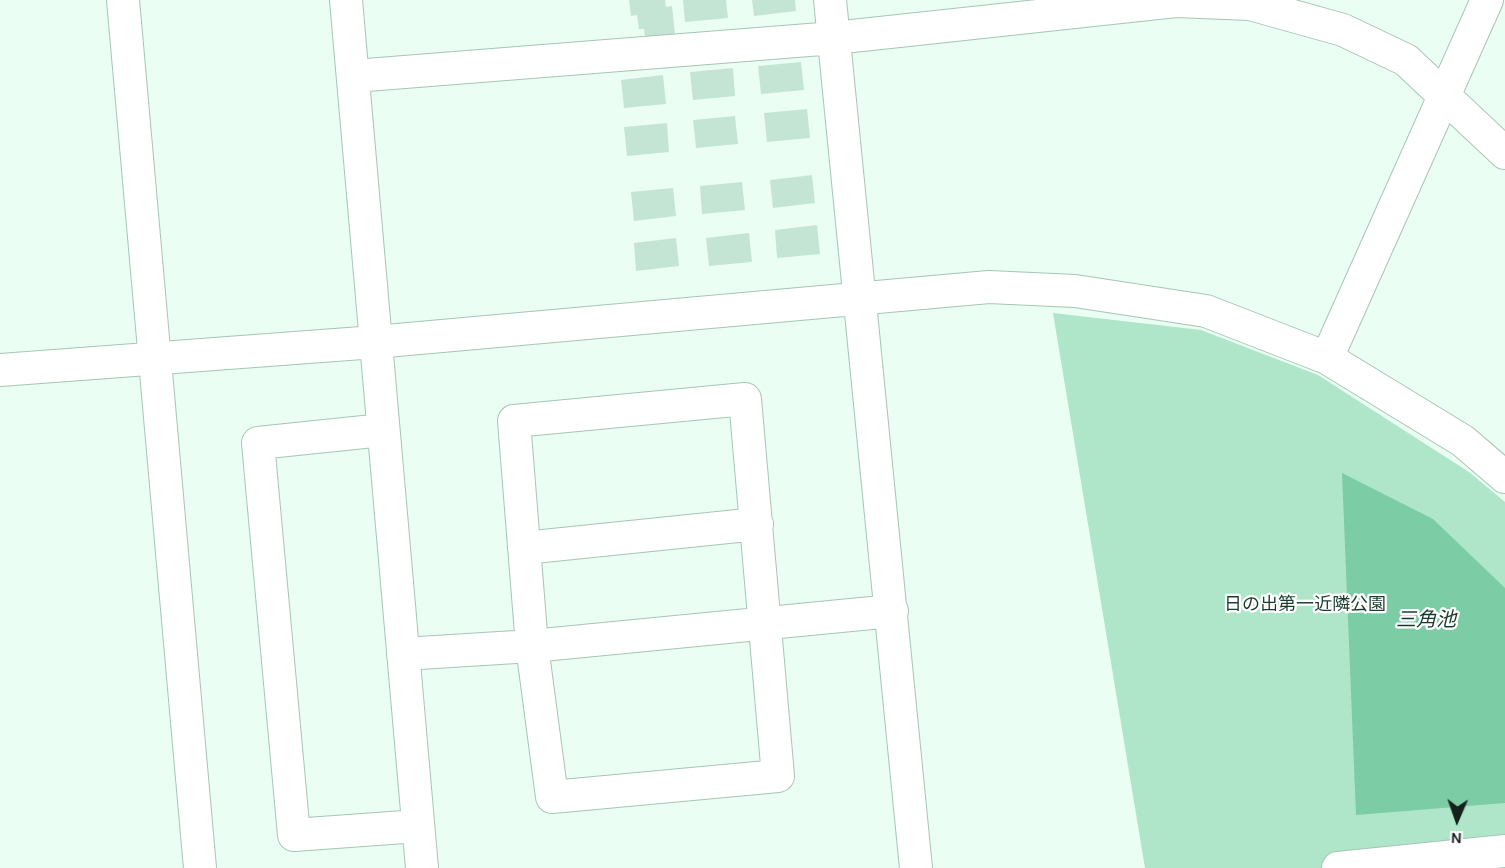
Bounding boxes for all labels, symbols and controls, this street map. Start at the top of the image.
park label: 日の出第一近隣公園 [1224,594,1386,616]
water label: 三角池 [1396,608,1456,632]
north arrow [1427,790,1487,850]
text: N [1450,829,1462,848]

